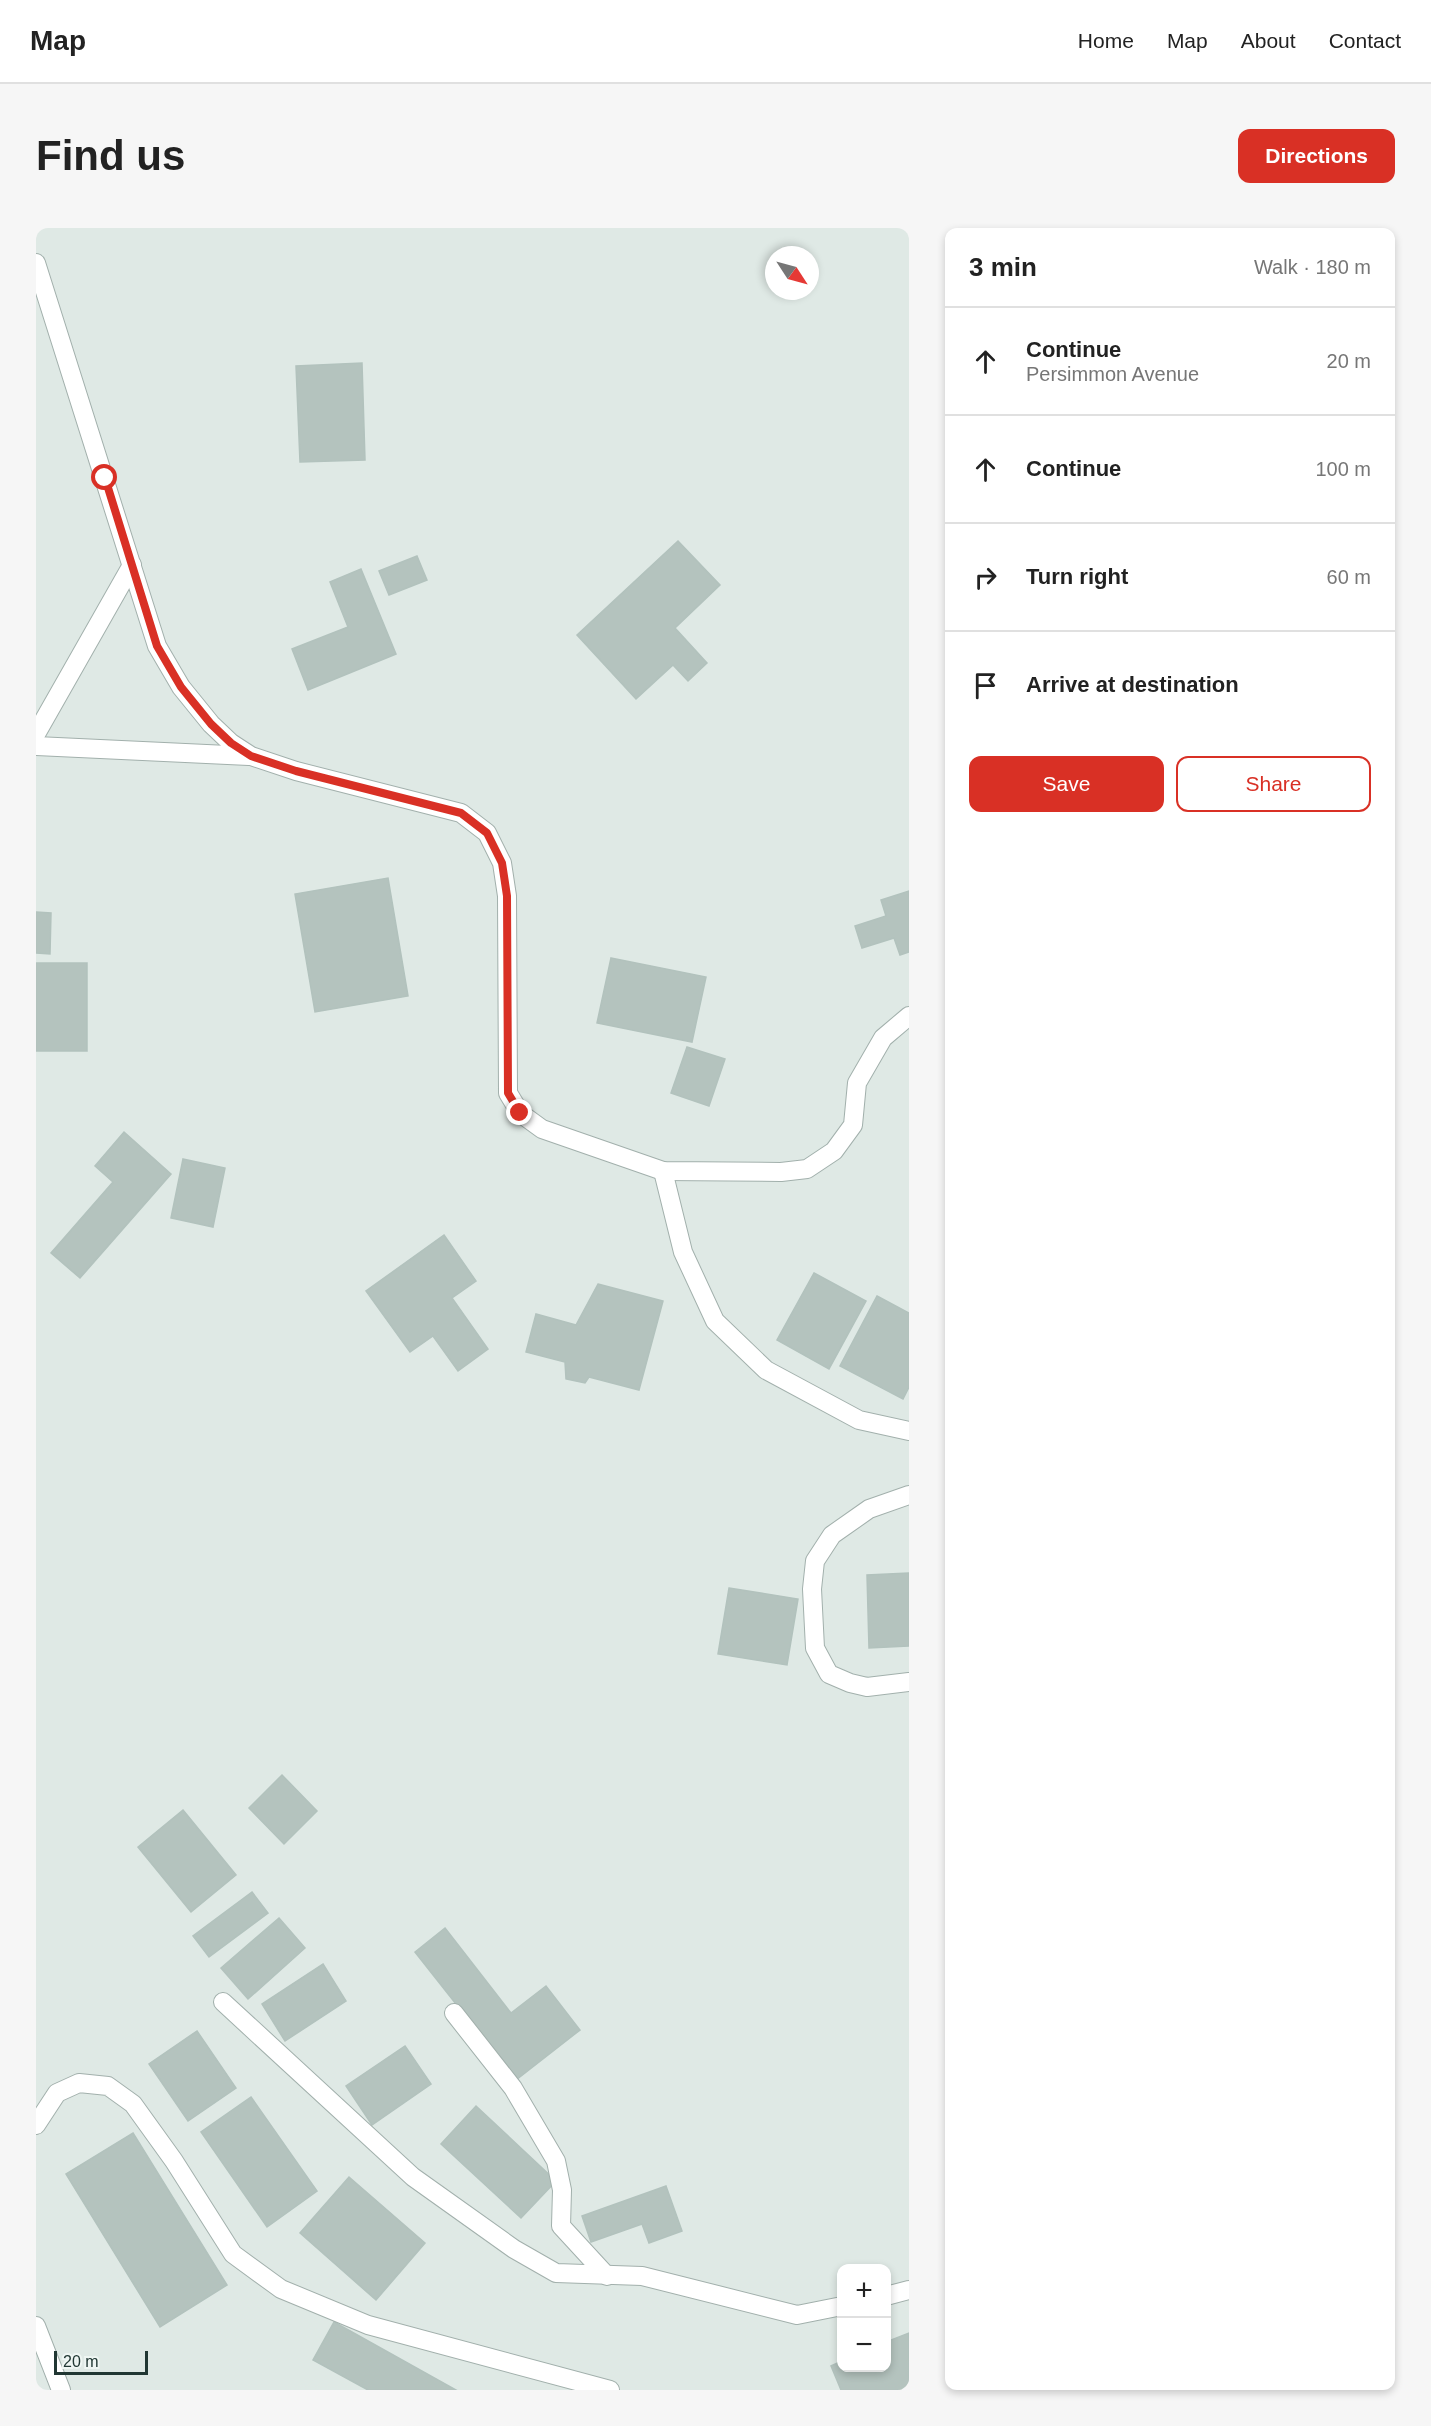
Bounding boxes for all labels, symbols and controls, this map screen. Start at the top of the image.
text: Map [30,25,86,56]
text: Home [1078,29,1134,52]
text: Map [1167,29,1208,52]
text: About [1241,29,1296,52]
text: Contact [1329,29,1401,52]
button: Directions [1238,129,1395,183]
text: Find us [36,132,185,179]
north arrow [765,246,819,300]
text: 3 min [969,252,1037,282]
text: Walk · 180 m [1254,256,1371,278]
text: Continue [1026,337,1121,362]
icon: ahead [969,345,1002,378]
text: 20 m [1327,350,1371,372]
text: Persimmon Avenue [1026,363,1199,385]
icon: ahead [969,453,1002,486]
text: Continue [1026,456,1121,481]
text: 100 m [1315,458,1371,480]
route start [91,464,117,490]
icon: right [969,561,1002,594]
text: Turn right [1026,564,1128,589]
text: 60 m [1327,566,1371,588]
icon: arrive [969,669,1002,702]
text: Arrive at destination [1026,672,1239,697]
button: Save [969,756,1164,812]
button: Share [1176,756,1371,812]
route end [506,1099,532,1125]
map controls [837,2264,891,2372]
button: + [837,2264,891,2318]
button: − [837,2318,891,2372]
scale bar [54,2348,148,2376]
text: 20 m [63,2353,99,2370]

